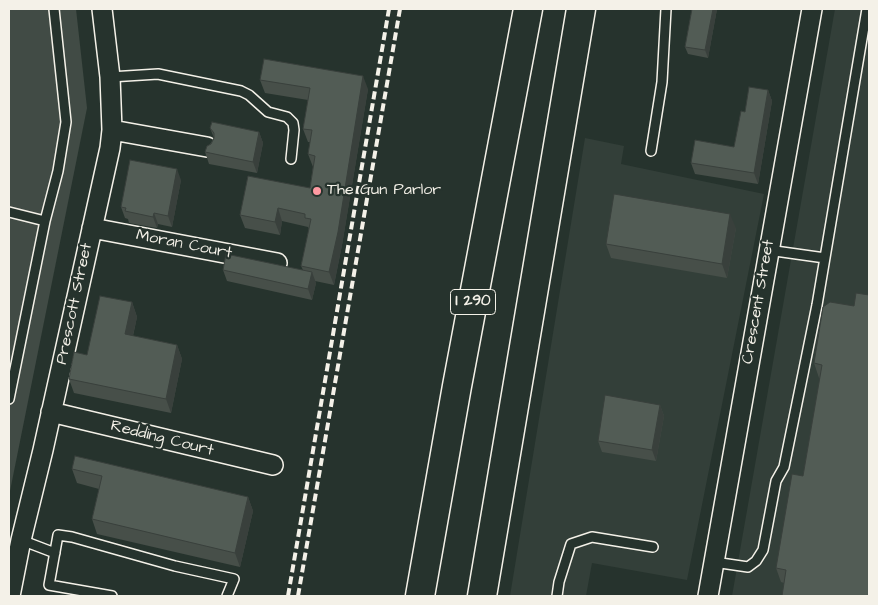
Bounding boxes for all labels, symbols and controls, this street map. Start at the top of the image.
place label: The Gun Parlor [327,181,441,201]
marker: The Gun Parlor [311,185,323,197]
street label: Moran Court [134,226,234,264]
street label: Crescent Street [739,238,779,366]
street label: Prescott Street [53,242,97,366]
road number: I 290 [450,290,496,314]
street label: Redding Court [109,417,215,461]

